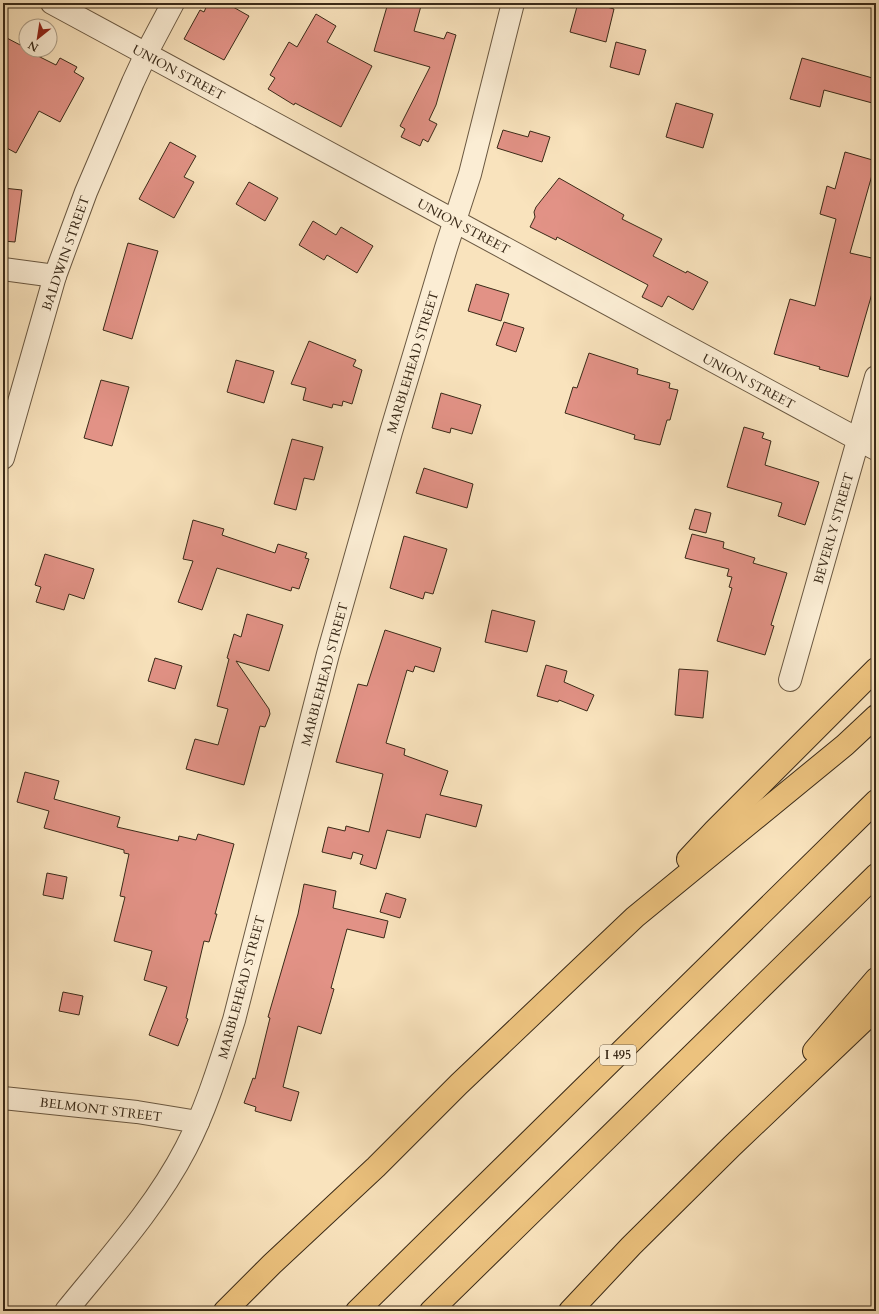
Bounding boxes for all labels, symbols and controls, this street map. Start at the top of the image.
north arrow [18,18,58,58]
text: N [25,37,41,55]
street label: UNION STREET [129,41,228,105]
street label: BALDWIN STREET [38,193,94,313]
street label: UNION STREET [414,195,513,259]
street label: MARBLEHEAD STREET [383,288,443,436]
street label: UNION STREET [699,350,798,414]
street label: BEVERLY STREET [809,470,859,586]
street label: MARBLEHEAD STREET [297,600,353,748]
street label: MARBLEHEAD STREET [214,913,270,1061]
road number: I 495 [600,1045,636,1065]
street label: BELMONT STREET [39,1094,163,1126]

